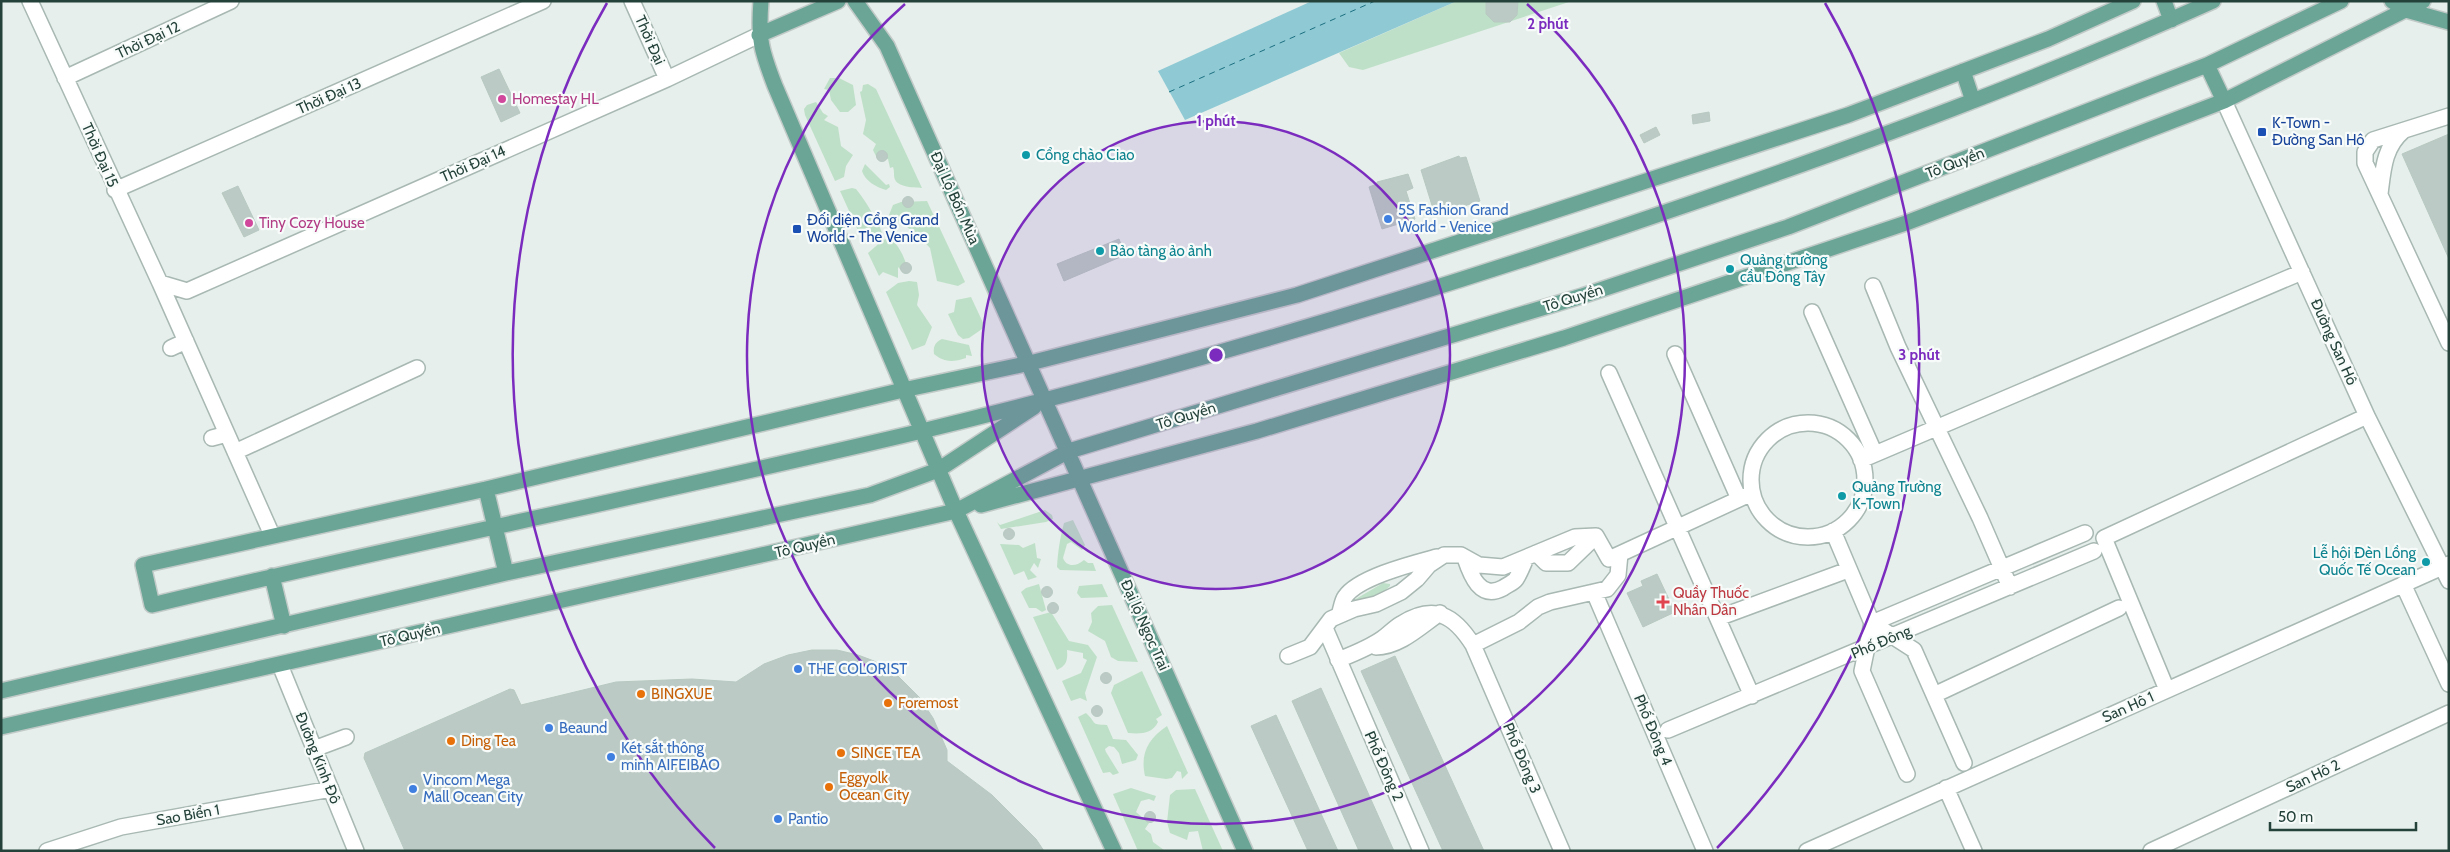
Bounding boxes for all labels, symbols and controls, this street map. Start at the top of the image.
street label: Thời Đại [631,13,669,67]
text: 2 phút [1527,15,1569,33]
street label: Thời Đại 12 [113,17,183,63]
street label: Thời Đại 13 [294,74,364,118]
place label: Homestay HL [512,90,599,108]
marker: Homestay HL [496,93,508,105]
text: 1 phút [1196,112,1236,130]
place label: K-Town - Đường San Hô [2272,114,2365,149]
street label: Thời Đại 15 [78,120,122,190]
marker: K-Town - Đường San Hô [2256,126,2268,138]
street label: Thời Đại 14 [438,142,509,186]
street label: Tô Quyền [1923,144,1987,182]
place label: Cổng chào Ciao [1036,146,1135,164]
street label: Đại Lộ Bốn Mùa [926,149,984,248]
marker: Cổng chào Ciao [1020,149,1032,161]
place label: 5S Fashion Grand World - Venice [1398,201,1509,236]
place label: Đối diện Cổng Grand World - The Venice [807,211,939,246]
marker: 5S Fashion Grand World - Venice [1382,213,1394,225]
place label: Tiny Cozy House [259,214,365,232]
marker: Tiny Cozy House [243,217,255,229]
marker: Đối diện Cổng Grand World - The Venice [791,223,803,235]
place label: Bảo tàng ảo ảnh [1110,242,1212,260]
marker: Bảo tàng ảo ảnh [1094,245,1106,257]
place label: Quảng trường cầu Đông Tây [1740,251,1828,286]
marker: Quảng trường cầu Đông Tây [1724,263,1736,275]
street label: Tô Quyền [1541,280,1605,316]
street label: Đường San Hô [2307,296,2361,388]
centre of rings [1207,346,1225,364]
text: 3 phút [1898,346,1940,364]
street label: Tô Quyền [1154,398,1218,434]
place label: Quảng Trường K-Town [1852,478,1942,513]
marker: Quảng Trường K-Town [1836,490,1848,502]
street label: Tô Quyền [773,530,837,562]
place label: Lễ hội Đèn Lồng Quốc Tế Ocean [2313,544,2417,579]
marker: Lễ hội Đèn Lồng Quốc Tế Ocean [2420,556,2432,568]
street label: Đại lộ Ngọc Trai [1117,577,1173,673]
place label: Quầy Thuốc Nhân Dân [1673,584,1749,619]
marker: Quầy Thuốc Nhân Dân [1657,596,1669,608]
street label: Tô Quyền [378,619,442,651]
street label: Phố Đông [1848,621,1914,663]
place label: THE COLORIST [808,660,907,678]
marker: THE COLORIST [792,663,804,675]
place label: BINGXUE [651,685,713,703]
marker: BINGXUE [635,688,647,700]
street label: San Hô 1 [2099,688,2157,726]
street label: Phố Đông 4 [1630,692,1676,768]
place label: Foremost [898,694,958,712]
marker: Foremost [882,697,894,709]
street label: Đường Kinh Đô [291,709,345,807]
place label: Beaund [559,719,607,737]
street label: Phố Đông 3 [1499,720,1545,796]
marker: Beaund [543,722,555,734]
street label: Phố Đông 2 [1361,728,1407,804]
place label: Ding Tea [461,732,517,750]
marker: Ding Tea [445,735,457,747]
place label: Két sắt thông minh AIFEIBAO [621,738,720,774]
place label: SINCE TEA [851,744,921,762]
marker: SINCE TEA [835,747,847,759]
marker: Két sắt thông minh AIFEIBAO [605,751,617,763]
street label: San Hô 2 [2283,756,2343,796]
place label: Eggyolk Ocean City [839,769,910,804]
place label: Vincom Mega Mall Ocean City [423,771,523,806]
marker: Eggyolk Ocean City [823,781,835,793]
marker: Vincom Mega Mall Ocean City [407,783,419,795]
scale bar [2270,800,2416,832]
street label: Sao Biển 1 [155,801,221,829]
text: 50 m [2278,808,2313,826]
place label: Pantio [788,810,828,828]
marker: Pantio [772,813,784,825]

